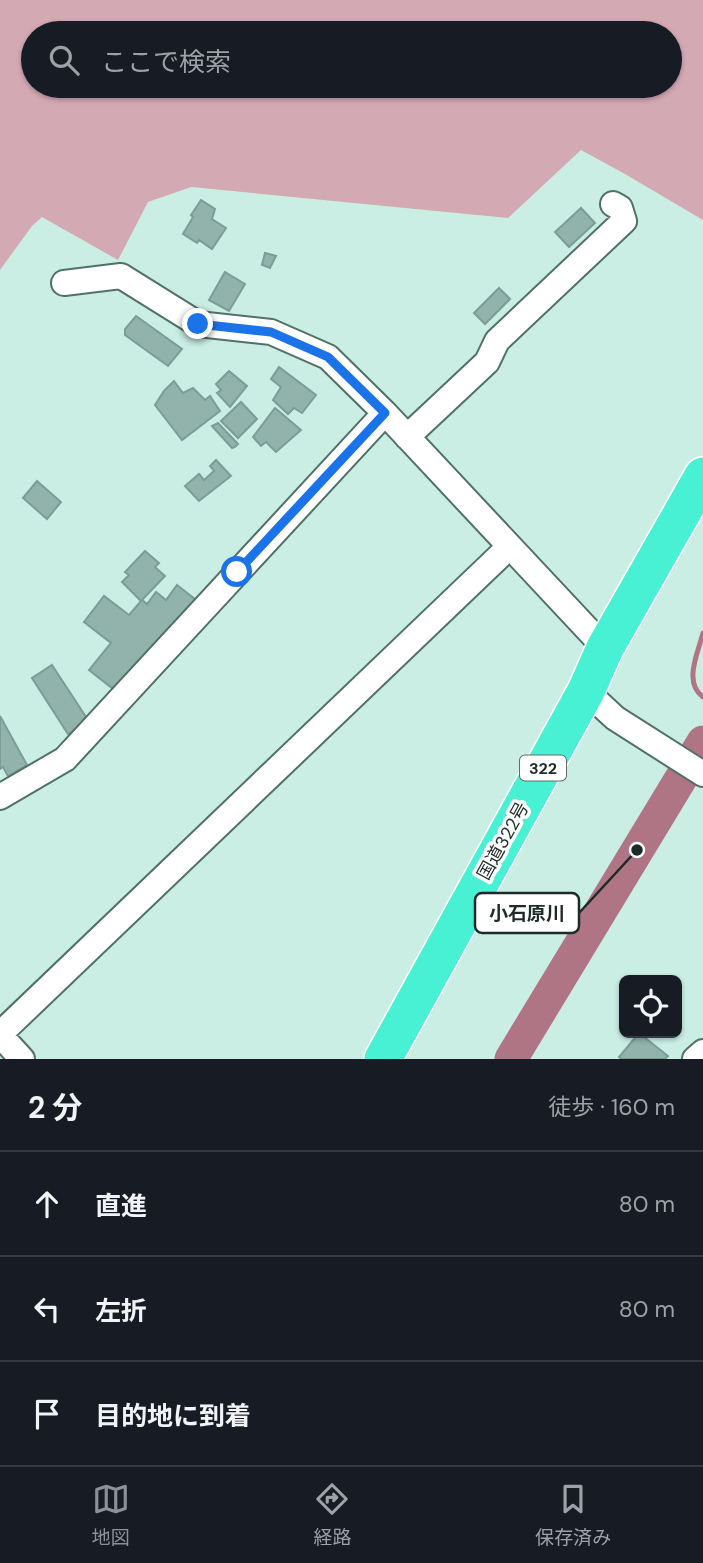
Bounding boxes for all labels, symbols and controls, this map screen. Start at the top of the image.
search box [21,21,682,98]
icon: search [45,41,83,79]
text: ここで検索 [101,45,231,79]
route end [182,308,213,339]
route start [221,556,252,587]
road number: 322 [520,755,566,780]
street label: 国道322号 [472,798,534,884]
callout: 小石原川 [475,893,579,933]
text: 小石原川 [489,901,565,926]
map controls [619,975,682,1038]
button: locate [619,975,682,1038]
text: 2 分 [28,1088,82,1127]
text: 徒歩 · 160 m [548,1092,675,1122]
icon: ahead [28,1185,66,1223]
text: 直進 [95,1189,147,1223]
text: 80 m [619,1189,675,1219]
icon: left [28,1290,66,1328]
text: 左折 [95,1294,147,1328]
text: 80 m [619,1294,675,1324]
icon: arrive [28,1395,66,1433]
text: 目的地に到着 [95,1399,251,1433]
tab: 地図 [92,1480,130,1550]
tab: 経路 [313,1480,351,1550]
tab: 保存済み [535,1480,611,1550]

